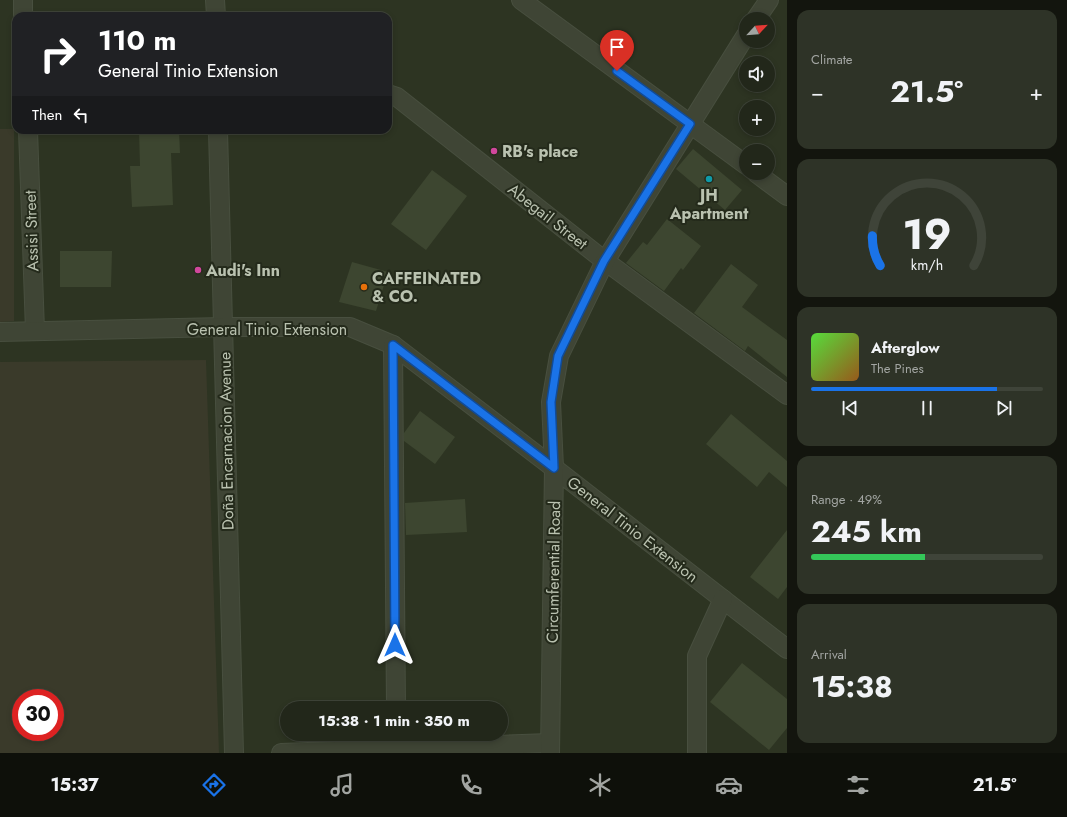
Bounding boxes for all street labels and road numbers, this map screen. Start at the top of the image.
street label: Abegail Street [503,178,593,255]
street label: Assisi Street [19,190,44,272]
street label: General Tinio Extension [187,318,347,341]
street label: Doña Encarnacion Avenue [213,352,240,530]
street label: General Tinio Extension [562,471,703,588]
street label: Circumferential Road [541,501,566,643]

